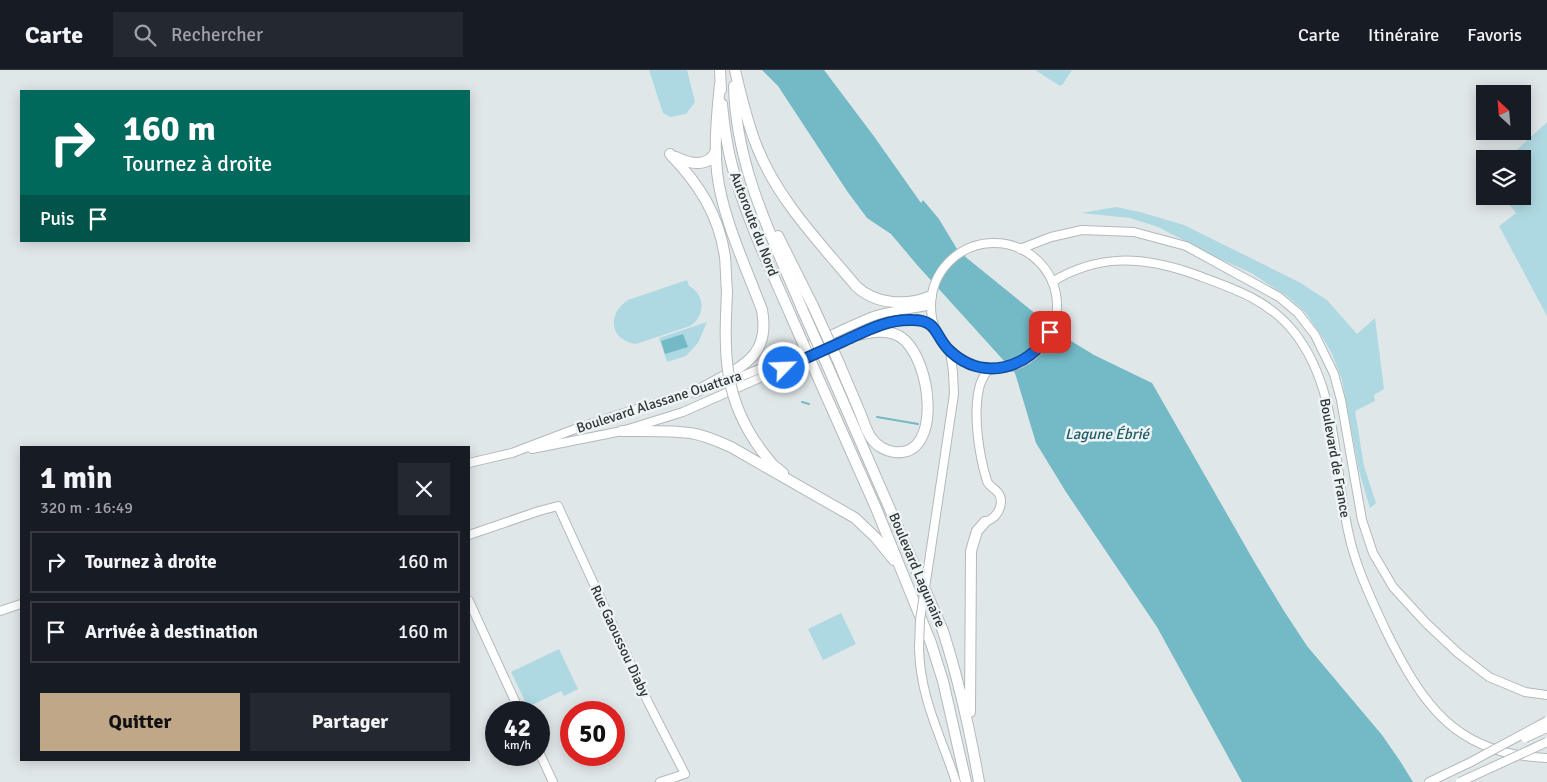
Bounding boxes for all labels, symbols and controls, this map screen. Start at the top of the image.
search box [113,12,463,57]
text: Carte [25,20,83,50]
icon: search [131,21,159,49]
text: Rechercher [171,23,263,47]
text: Carte [1298,24,1340,46]
text: Itinéraire [1368,24,1439,46]
text: Favoris [1467,24,1522,46]
north arrow [1476,85,1531,140]
map controls [1476,85,1531,205]
text: 160 m [123,107,216,150]
icon: right [40,110,105,175]
text: Tournez à droite [123,150,272,177]
button: layers [1476,150,1531,205]
street label: Autoroute du Nord [726,170,782,278]
icon: arrive [84,205,112,233]
text: Puis [40,207,74,231]
pin [1029,311,1071,353]
icon: arrive [1036,318,1064,346]
position arrow [757,341,809,393]
street label: Boulevard Alassane Ouattara [574,367,744,437]
street label: Boulevard de France [1316,397,1354,519]
water label: Lagune Ébrié [1065,425,1151,443]
text: 1 min [40,460,112,497]
button: close [398,463,450,515]
text: 320 m · 16:49 [40,498,133,518]
street label: Boulevard Lagunaire [885,510,949,630]
icon: right [42,548,70,576]
text: Tournez à droite [85,550,217,574]
text: 160 m [398,550,448,574]
street label: Rue Gaoussou Diaby [587,583,653,700]
icon: arrive [42,618,70,646]
text: Arrivée à destination [85,620,258,644]
text: 160 m [398,620,448,644]
button: Quitter [40,693,240,751]
button: Partager [250,693,450,751]
speed limit sign: 50 [560,701,625,766]
text: 42 [504,712,531,743]
text: km/h [504,738,531,753]

